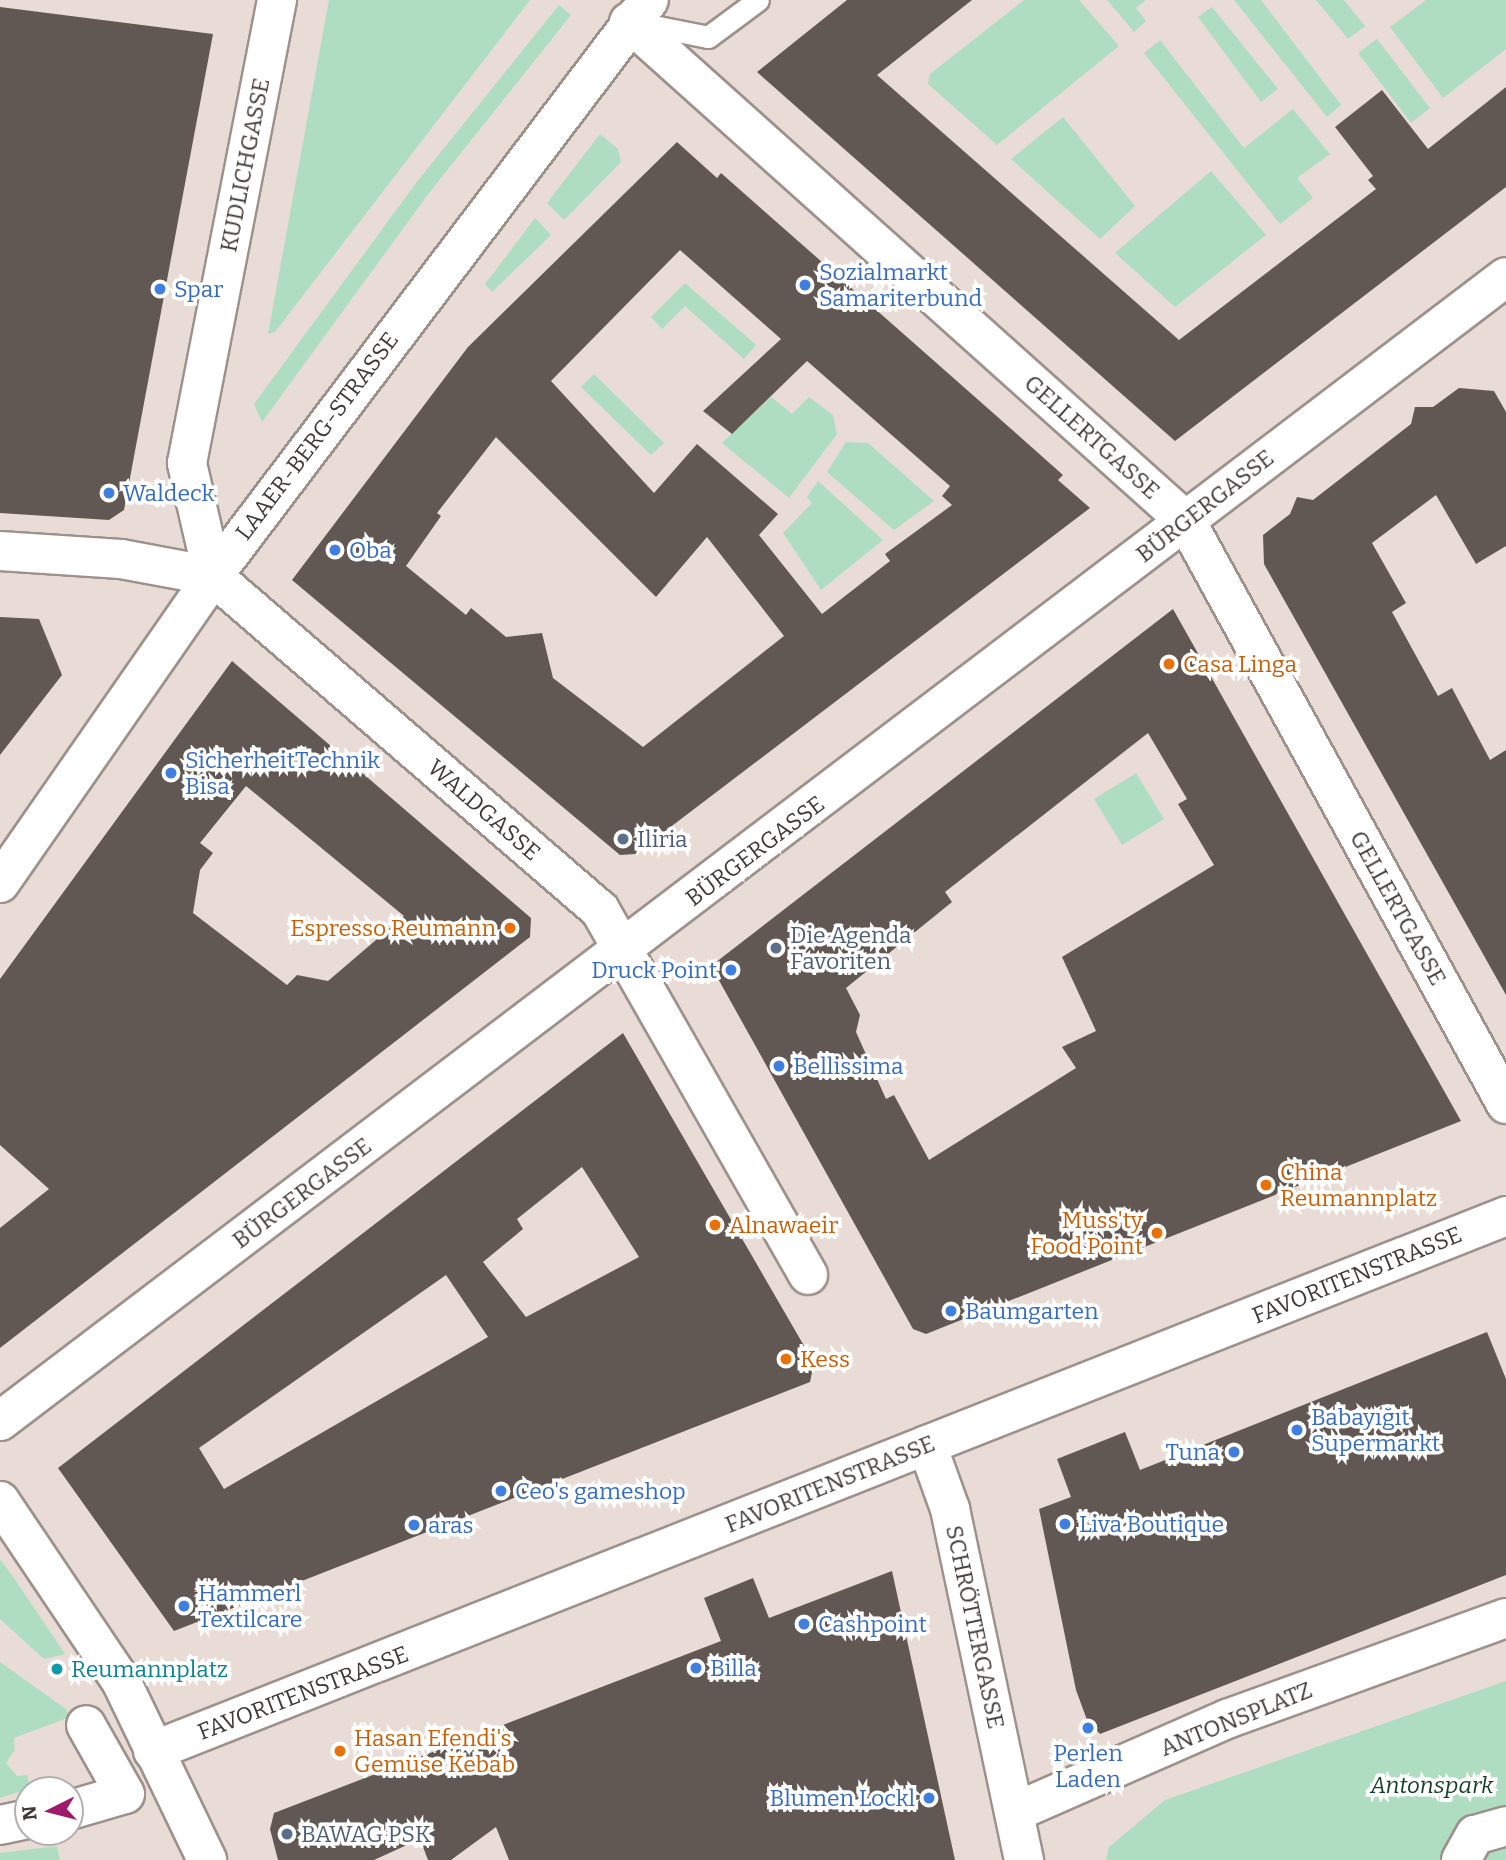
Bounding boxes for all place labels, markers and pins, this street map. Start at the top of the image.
place label: Sozialmarkt Samariterbund [819,258,982,312]
place label: Spar [174,275,224,303]
marker: Sozialmarkt Samariterbund [797,277,813,293]
marker: Spar [152,281,168,297]
place label: Waldeck [123,479,214,507]
marker: Waldeck [101,485,117,501]
place label: Oba [349,536,392,564]
marker: Oba [327,542,343,558]
place label: Casa Linga [1183,650,1297,678]
marker: Casa Linga [1161,656,1177,672]
place label: SicherheitTechnik Bisa [185,746,380,800]
marker: SicherheitTechnik Bisa [163,765,179,781]
place label: Iliria [637,825,688,853]
marker: Iliria [615,831,631,847]
place label: Espresso Reumann [290,914,496,942]
marker: Espresso Reumann [502,920,518,936]
place label: Die Agenda Favoriten [790,921,911,975]
marker: Die Agenda Favoriten [768,940,784,956]
place label: Druck Point [591,956,717,984]
marker: Druck Point [723,962,739,978]
place label: Bellissima [793,1052,904,1080]
marker: Bellissima [771,1058,787,1074]
place label: China Reumannplatz [1280,1158,1437,1212]
marker: China Reumannplatz [1258,1177,1274,1193]
place label: Muss'ty Food Point [1030,1206,1143,1260]
place label: Alnawaeir [729,1211,838,1239]
marker: Alnawaeir [707,1217,723,1233]
marker: Muss'ty Food Point [1149,1225,1165,1241]
place label: Baumgarten [965,1297,1099,1325]
marker: Baumgarten [943,1303,959,1319]
place label: Kess [800,1345,850,1373]
marker: Kess [778,1351,794,1367]
place label: Babayığıt Supermarkt [1311,1403,1440,1457]
marker: Babayığıt Supermarkt [1289,1422,1305,1438]
place label: Tuna [1166,1438,1220,1466]
marker: Tuna [1226,1444,1242,1460]
place label: Ceo's gameshop [515,1477,686,1505]
marker: Ceo's gameshop [493,1483,509,1499]
place label: Liva Boutique [1079,1510,1224,1538]
place label: aras [428,1511,474,1539]
marker: Liva Boutique [1057,1516,1073,1532]
marker: aras [406,1517,422,1533]
place label: Hammerl Textilcare [198,1579,302,1633]
marker: Hammerl Textilcare [176,1598,192,1614]
place label: Cashpoint [818,1610,927,1638]
marker: Cashpoint [796,1616,812,1632]
place label: Billa [710,1654,757,1682]
place label: Reumannplatz [71,1655,228,1683]
marker: Billa [688,1660,704,1676]
marker: Reumannplatz [49,1661,65,1677]
marker: Perlen Laden [1080,1720,1096,1736]
place label: Hasan Efendi's Gemüse Kebab [354,1724,515,1778]
place label: Perlen Laden [1053,1739,1123,1793]
marker: Hasan Efendi's Gemüse Kebab [332,1743,348,1759]
place label: Blumen Lockl [770,1784,915,1812]
marker: Blumen Lockl [921,1790,937,1806]
place label: BAWAG PSK [301,1820,431,1848]
marker: BAWAG PSK [279,1826,295,1842]

